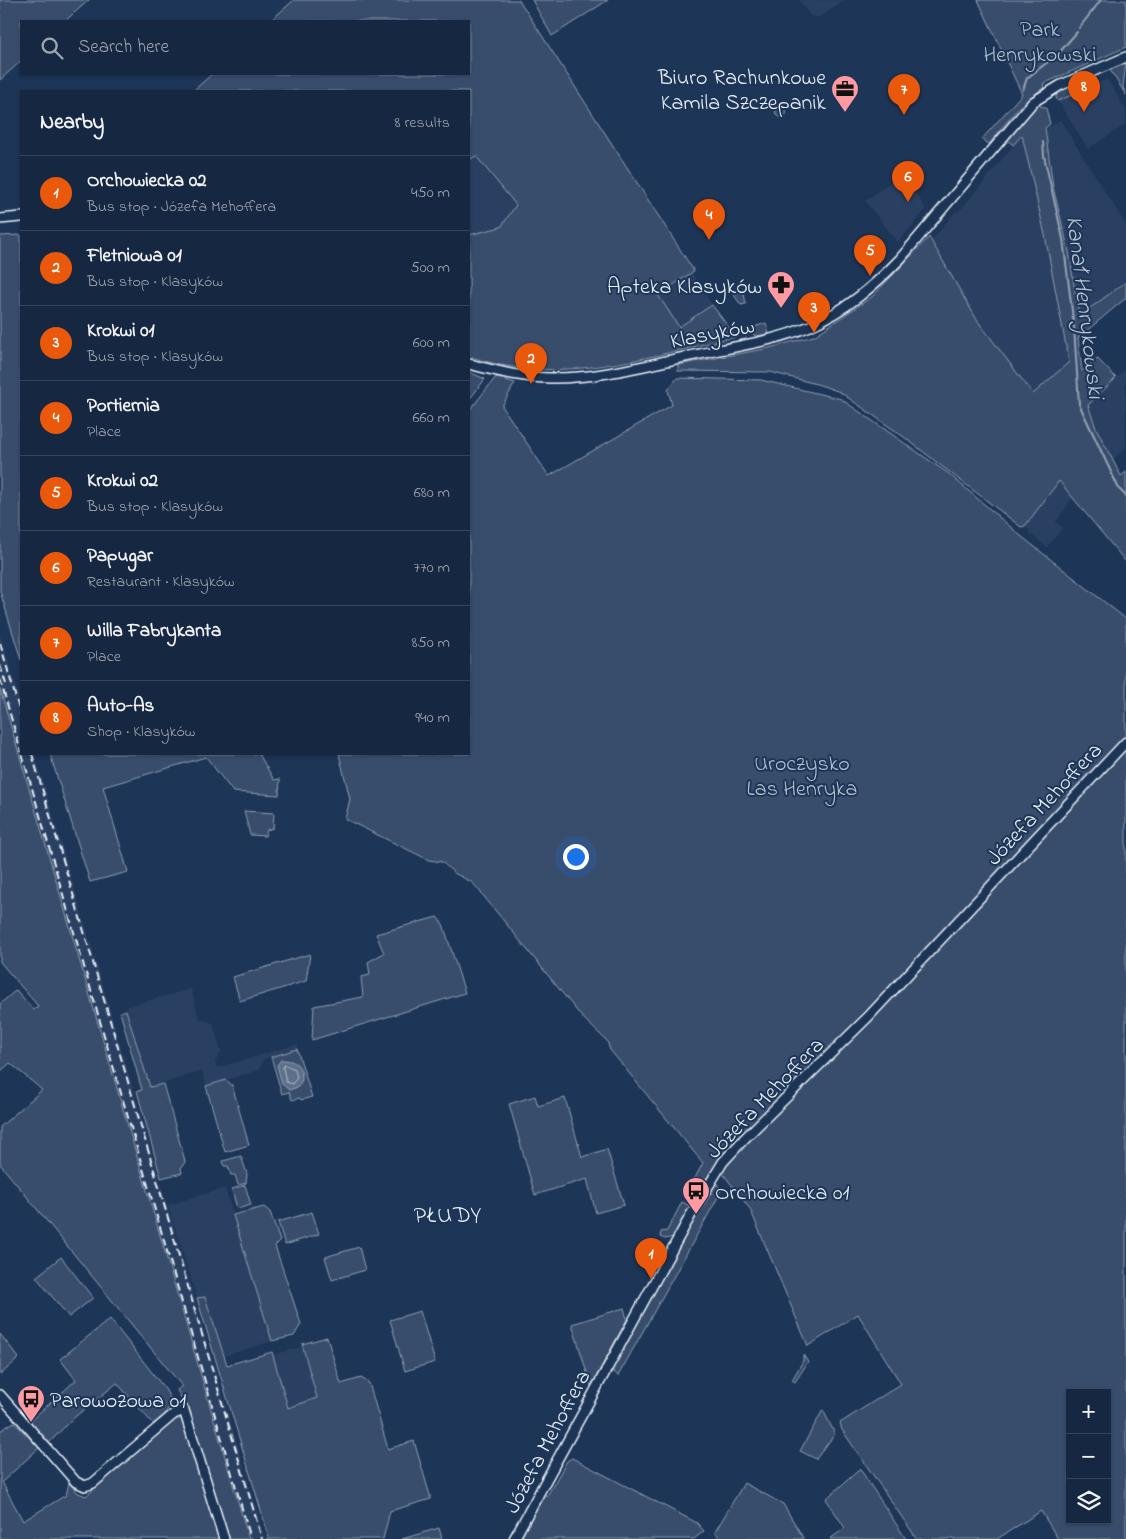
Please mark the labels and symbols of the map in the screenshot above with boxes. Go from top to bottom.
park label: Park Henrykowski [984,15,1096,73]
place label: Biuro Rachunkowe Kamila Szczepanik [657,63,826,120]
pin: 8 [1068,71,1100,112]
office icon: Biuro Rachunkowe Kamila Szczepanik [830,74,860,113]
pin: 7 [888,74,920,115]
pin: 6 [892,161,924,202]
pin: 4 [693,199,725,240]
water label: Kanał Henrykowski [1055,214,1112,403]
pin: 5 [854,235,886,276]
pharmacy icon: Apteka Klasyków [766,270,796,309]
place label: Apteka Klasyków [607,272,762,305]
pin: 3 [798,292,830,333]
street label: Klasyków [668,311,758,360]
pin: 2 [515,343,547,384]
street label: Józefa Mehoffera [980,736,1111,874]
park label: Uroczysko Las Henryka [747,749,857,807]
your location [563,844,589,870]
street label: Józefa Mehoffera [700,1031,833,1167]
bus stop icon: Orchowiecka 01 [681,1176,711,1215]
place label: Orchowiecka 01 [715,1178,849,1210]
district label: PŁUDY [414,1199,482,1234]
pin: 1 [635,1238,667,1279]
street label: Józefa Mehoffera [497,1365,600,1520]
bus stop icon: Parowozowa 01 [16,1384,46,1423]
place label: Parowozowa 01 [50,1386,186,1418]

